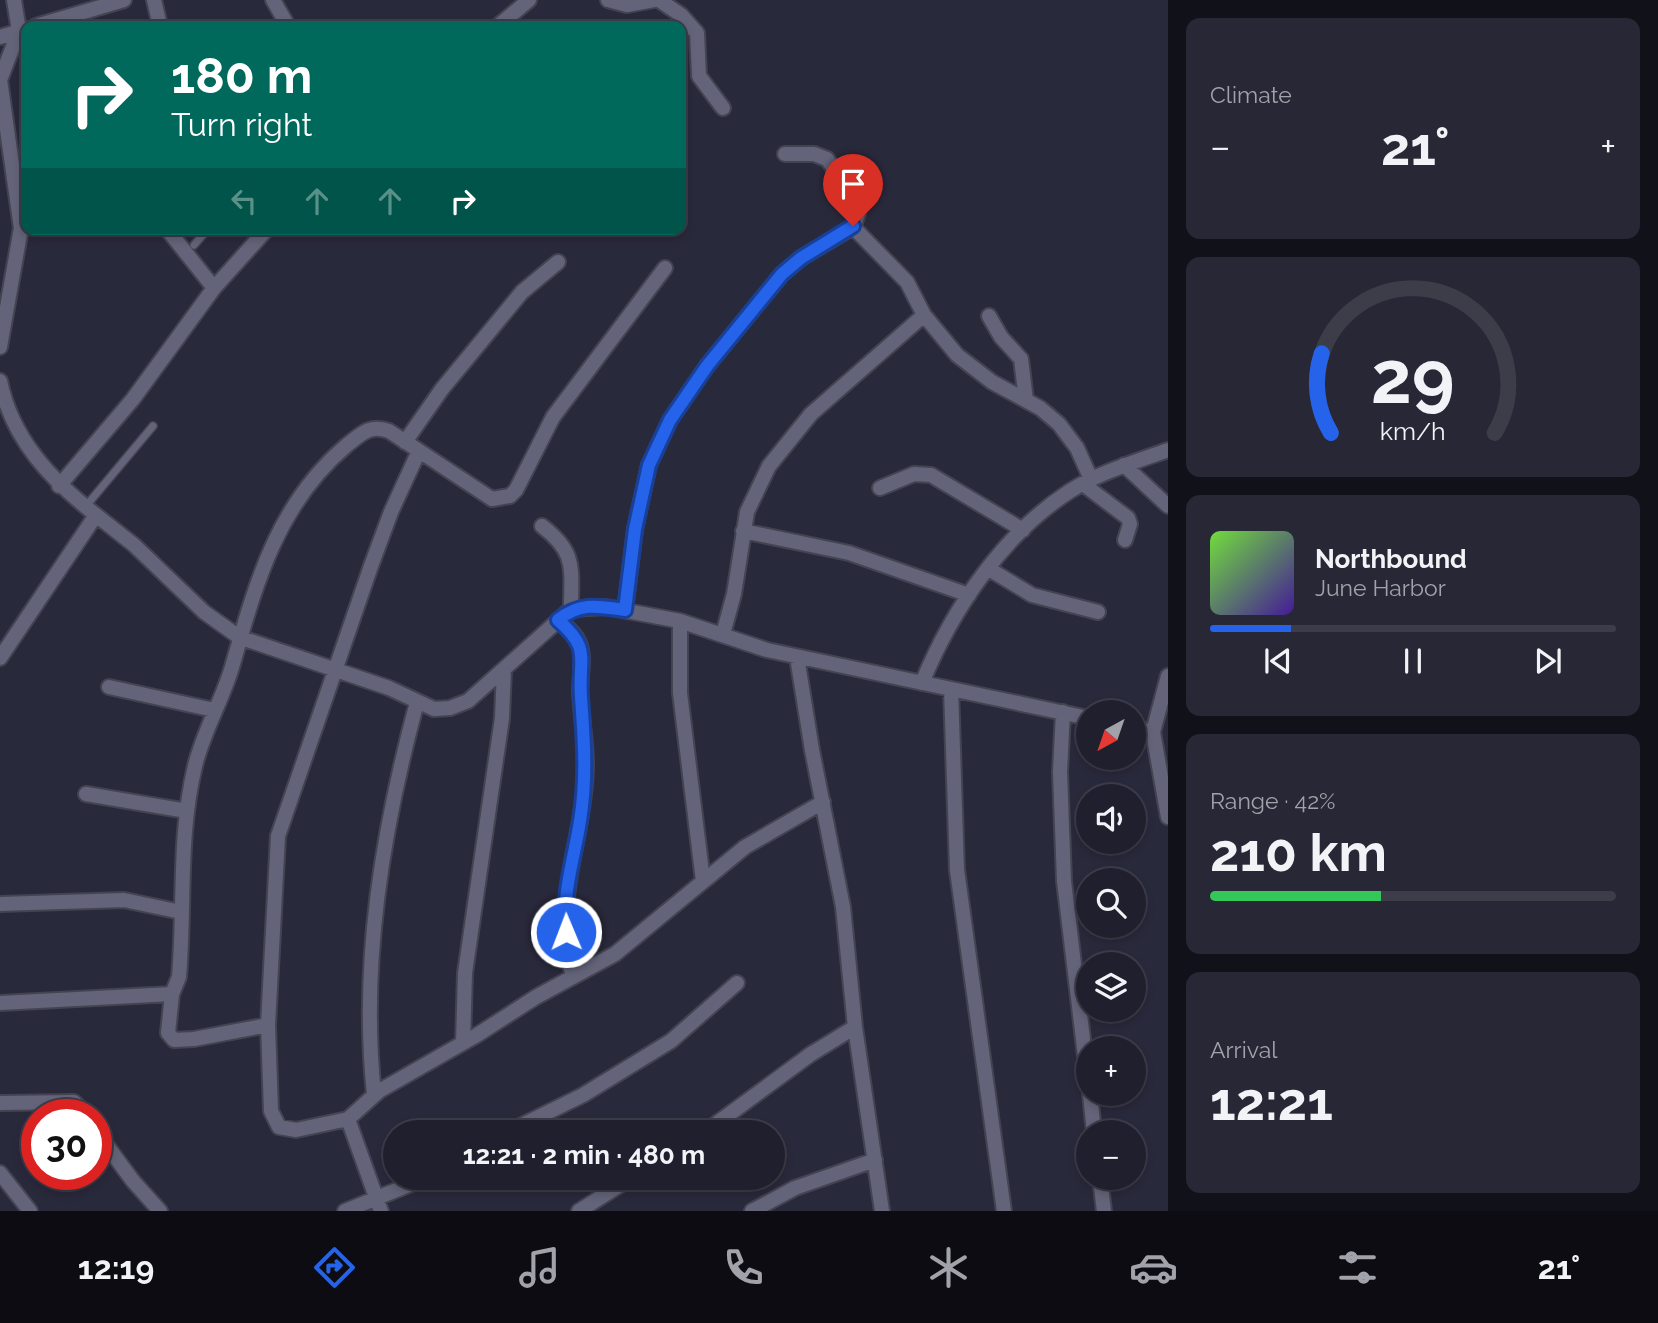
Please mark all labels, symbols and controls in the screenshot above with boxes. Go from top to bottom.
text: 180 m [171,47,312,104]
icon: right [56,49,147,140]
text: Climate [1210,81,1292,108]
text: Turn right [171,106,312,143]
text: 21° [1381,116,1450,177]
text: − [1210,124,1230,169]
text: + [1600,124,1616,169]
pin [823,154,883,226]
icon: arrive [834,165,872,203]
icon: left [225,182,263,220]
icon: ahead [298,182,336,220]
icon: ahead [371,182,409,220]
icon: right [444,182,482,220]
text: 29 [1371,335,1455,420]
text: km/h [1380,416,1446,446]
text: Northbound [1315,544,1467,574]
text: June Harbor [1315,574,1446,601]
icon: previous [1259,642,1297,680]
icon: pause [1394,642,1432,680]
icon: next [1529,642,1567,680]
north arrow [1076,700,1146,770]
map controls [1076,700,1146,1190]
button: sound [1076,784,1146,854]
text: Range · 42% [1210,787,1336,814]
text: 210 km [1210,822,1387,883]
button: search [1076,868,1146,938]
position arrow [529,895,603,969]
button: layers [1076,952,1146,1022]
button: + [1076,1036,1146,1106]
text: Arrival [1210,1036,1277,1063]
text: 12:21 [1210,1071,1333,1132]
speed limit sign: 30 [21,1099,112,1190]
button: − [1076,1120,1146,1190]
text: 12:21 · 2 min · 480 m [463,1140,705,1170]
icon: directions [310,1243,359,1292]
icon: music [515,1243,564,1292]
icon: phone [719,1243,768,1292]
icon: climate [924,1243,973,1292]
icon: car [1129,1243,1178,1292]
icon: filters [1333,1243,1382,1292]
text: 12:19 [78,1249,154,1286]
text: 21° [1538,1249,1580,1286]

